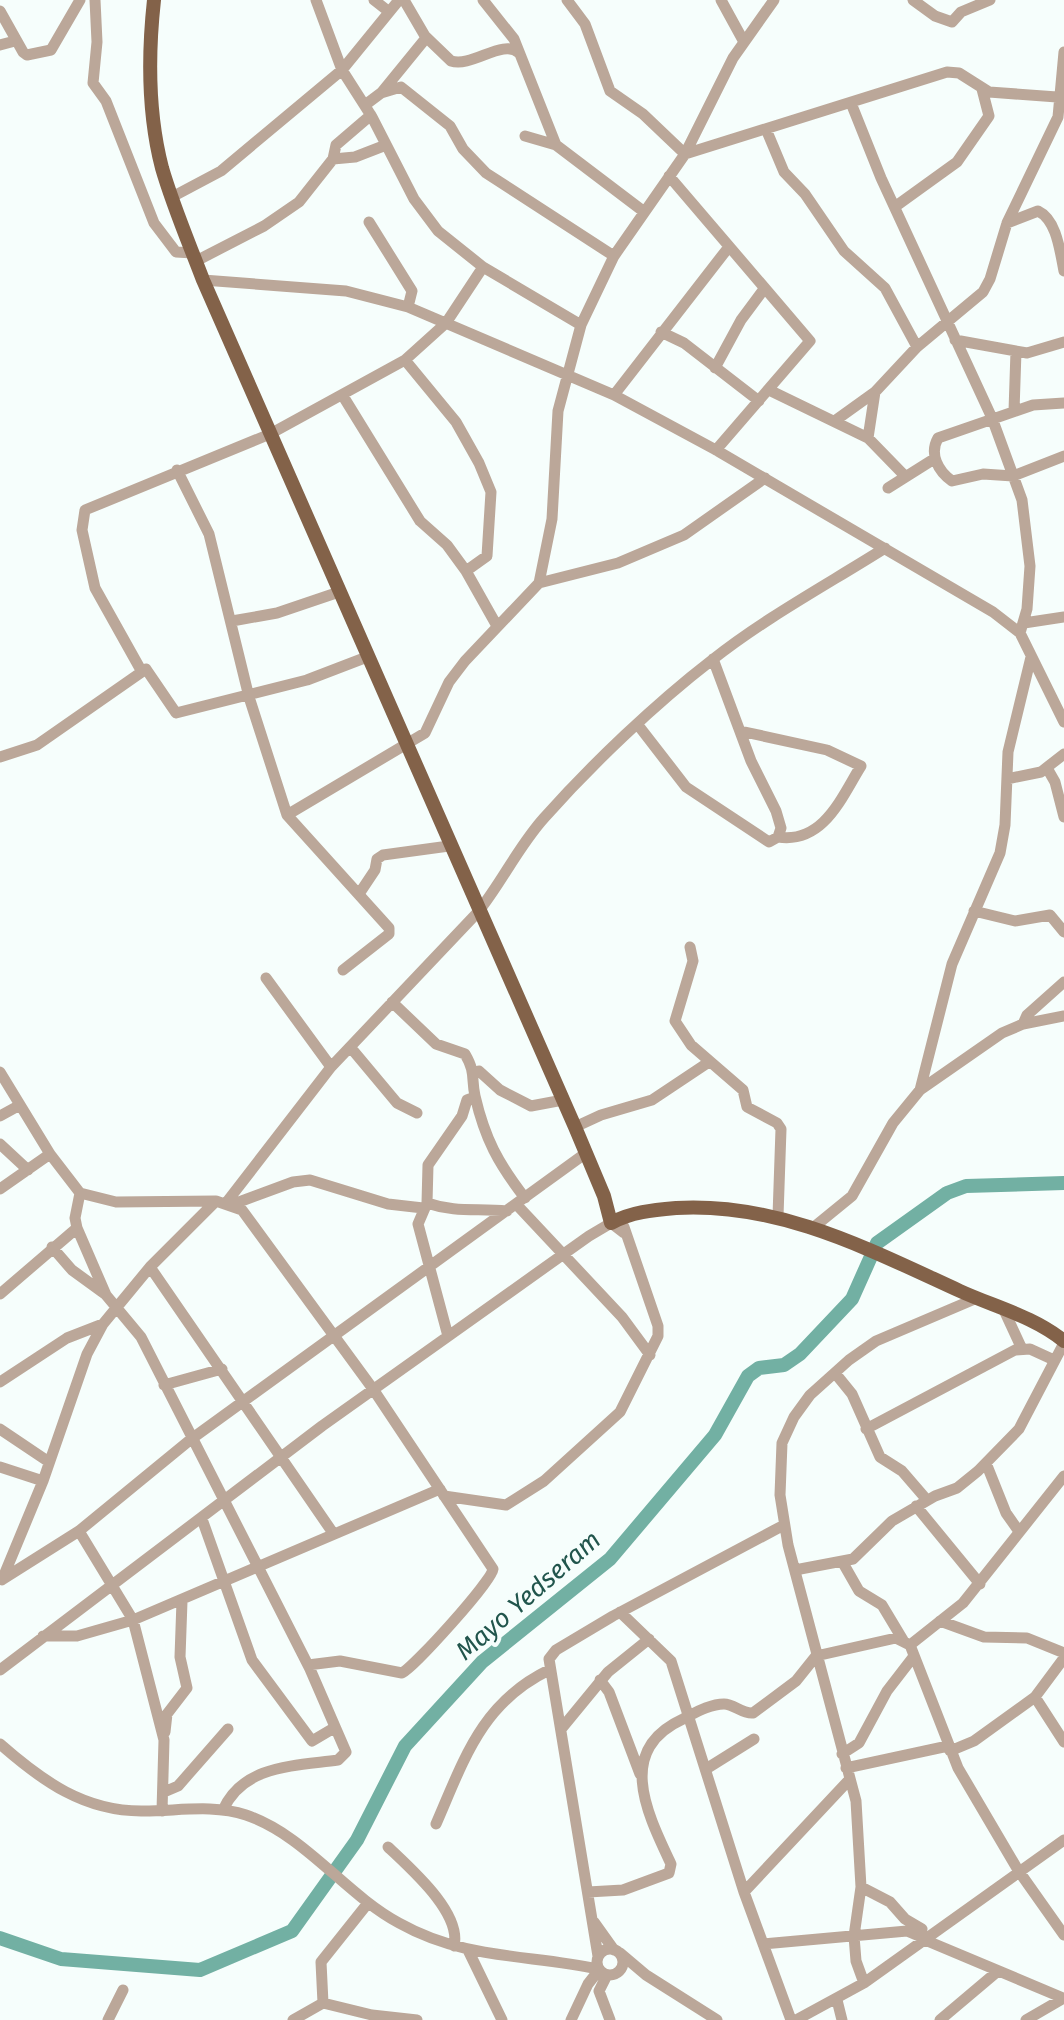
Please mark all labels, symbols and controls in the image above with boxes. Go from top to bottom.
water label: Mayo Yedseram [450,1524,607,1667]

